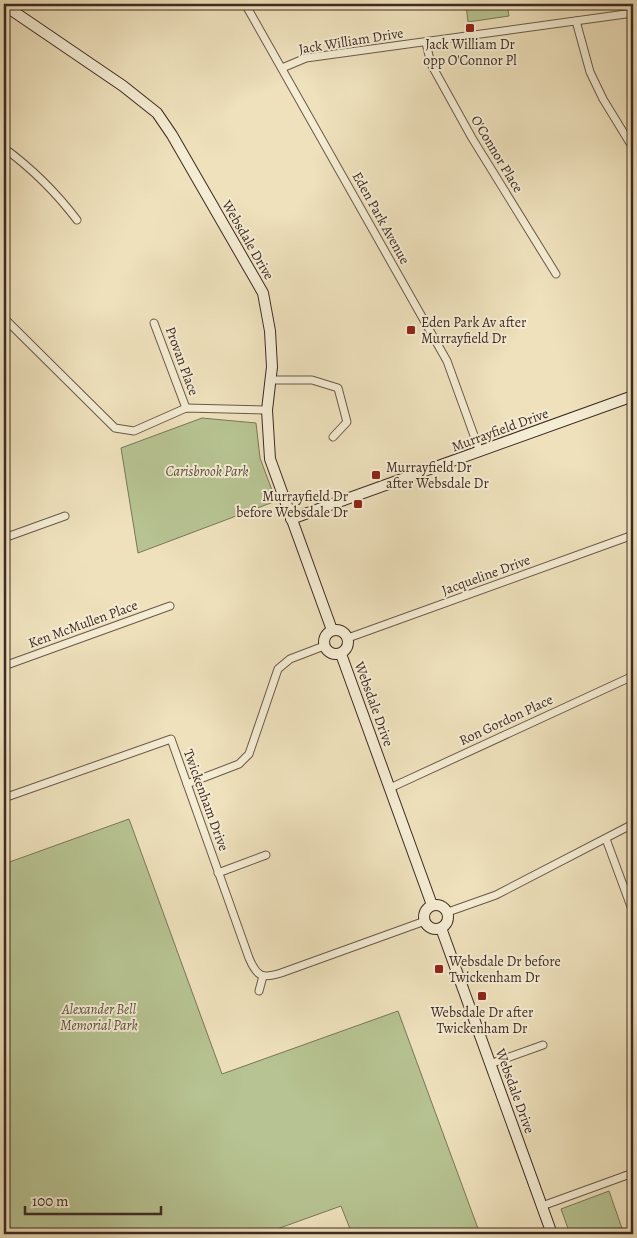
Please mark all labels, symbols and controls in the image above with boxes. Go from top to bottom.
marker: Jack William Dr opp O'Connor Pl [464,22,476,34]
street label: Jack William Drive [297,23,405,59]
place label: Jack William Dr opp O'Connor Pl [423,35,517,70]
street label: O'Connor Place [466,112,528,196]
street label: Eden Park Avenue [348,168,414,268]
street label: Websdale Drive [217,196,278,283]
place label: Eden Park Av after Murrayfield Dr [421,313,527,348]
street label: Provan Place [161,324,203,398]
marker: Eden Park Av after Murrayfield Dr [405,324,417,336]
street label: Murrayfield Drive [449,404,551,456]
place label: Murrayfield Dr after Websdale Dr [386,458,489,493]
park label: Carisbrook Park [165,462,249,481]
marker: Murrayfield Dr after Websdale Dr [370,469,382,481]
place label: Murrayfield Dr before Websdale Dr [236,487,349,522]
marker: Murrayfield Dr before Websdale Dr [352,498,364,510]
street label: Jacqueline Drive [439,550,533,600]
street label: Ken McMullen Place [26,595,140,653]
street label: Websdale Drive [350,658,398,749]
street label: Ron Gordon Place [456,690,556,750]
street label: Twickenham Drive [179,746,233,854]
place label: Websdale Dr before Twickenham Dr [448,952,561,987]
marker: Websdale Dr before Twickenham Dr [433,963,445,975]
marker: Websdale Dr after Twickenham Dr [476,990,488,1002]
park label: Alexander Bell Memorial Park [60,1000,138,1035]
place label: Websdale Dr after Twickenham Dr [430,1003,534,1038]
street label: Websdale Drive [491,1045,539,1136]
scale bar [25,1183,161,1215]
text: 100 m [32,1191,69,1211]

